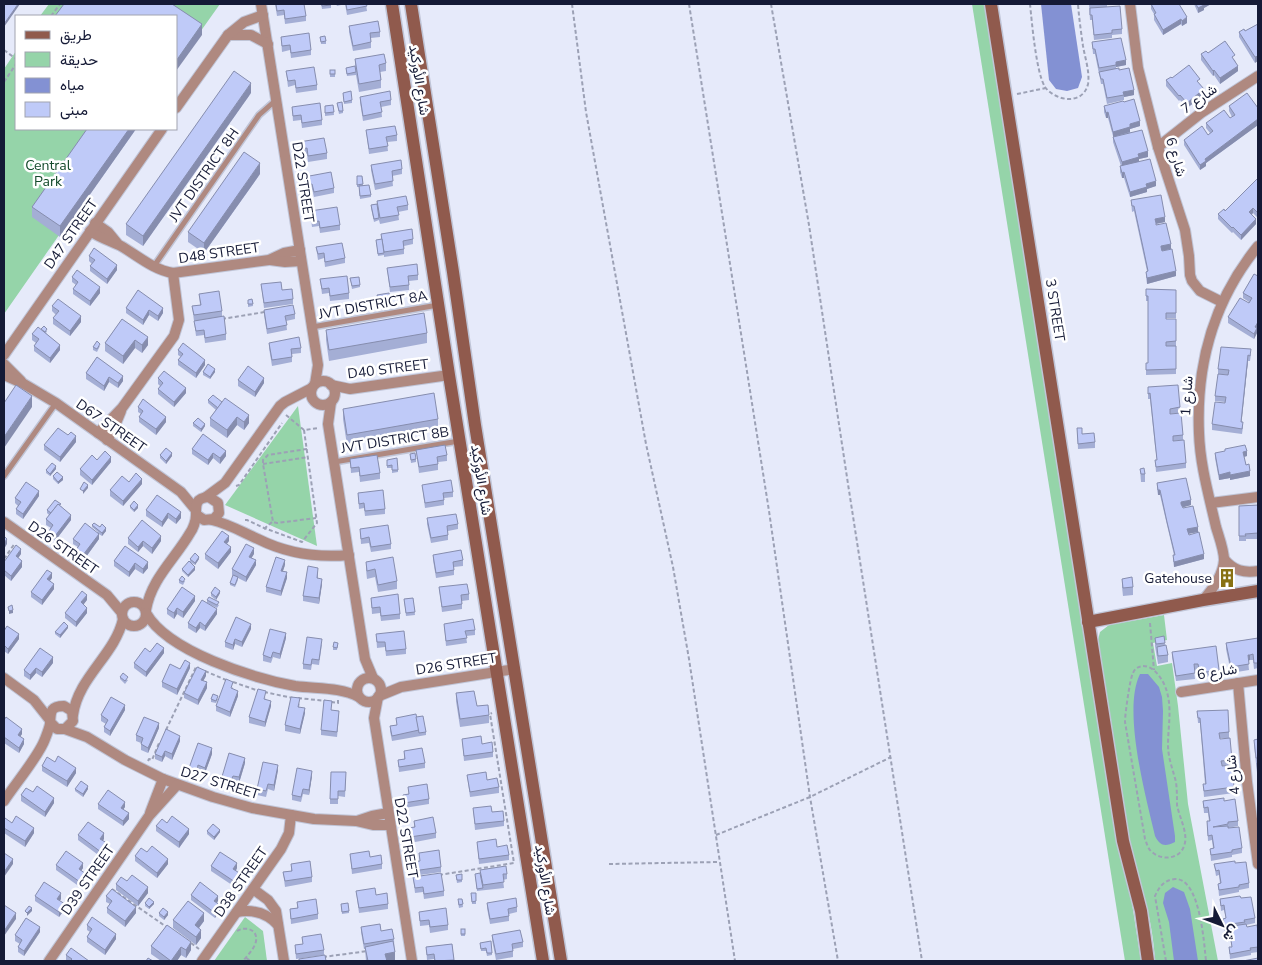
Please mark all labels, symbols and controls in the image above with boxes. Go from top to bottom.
legend [15,15,178,130]
text: طريق [60,25,92,45]
street label: شارع الأوركيد [403,43,434,117]
text: حديقة [60,50,98,70]
text: مياه [60,75,84,95]
street label: شارع 7 [1177,80,1221,119]
text: مبنى [60,100,88,120]
street label: JVT DISTRICT 8H [164,124,243,227]
street label: شارع 6 [1160,135,1191,179]
street label: D22 STREET [287,140,319,224]
park label: Central Park [25,156,72,191]
street label: D47 STREET [40,195,102,273]
street label: D48 STREET [177,238,261,268]
street label: 3 STREET [1041,278,1069,343]
street label: JVT DISTRICT 8A [316,286,429,324]
street label: D40 STREET [346,355,430,383]
street label: شارع 1 [1176,375,1199,417]
street label: D67 STREET [72,395,150,457]
street label: JVT DISTRICT 8B [339,422,450,458]
street label: شارع الأوركيد [465,443,496,517]
street label: D26 STREET [24,517,102,579]
building icon: Gatehouse [1216,567,1238,589]
place label: Gatehouse [1144,569,1212,588]
street label: D26 STREET [414,648,498,680]
street label: شارع 6 [1196,659,1238,686]
street label: شارع 4 [1221,754,1246,796]
street label: D27 STREET [178,762,262,804]
street label: D22 STREET [390,796,423,880]
street label: D39 STREET [57,841,119,919]
street label: D38 STREET [210,843,272,921]
street label: شارع الأوركيد [529,843,560,917]
north arrow [1197,900,1247,950]
text: ش [1218,921,1244,946]

